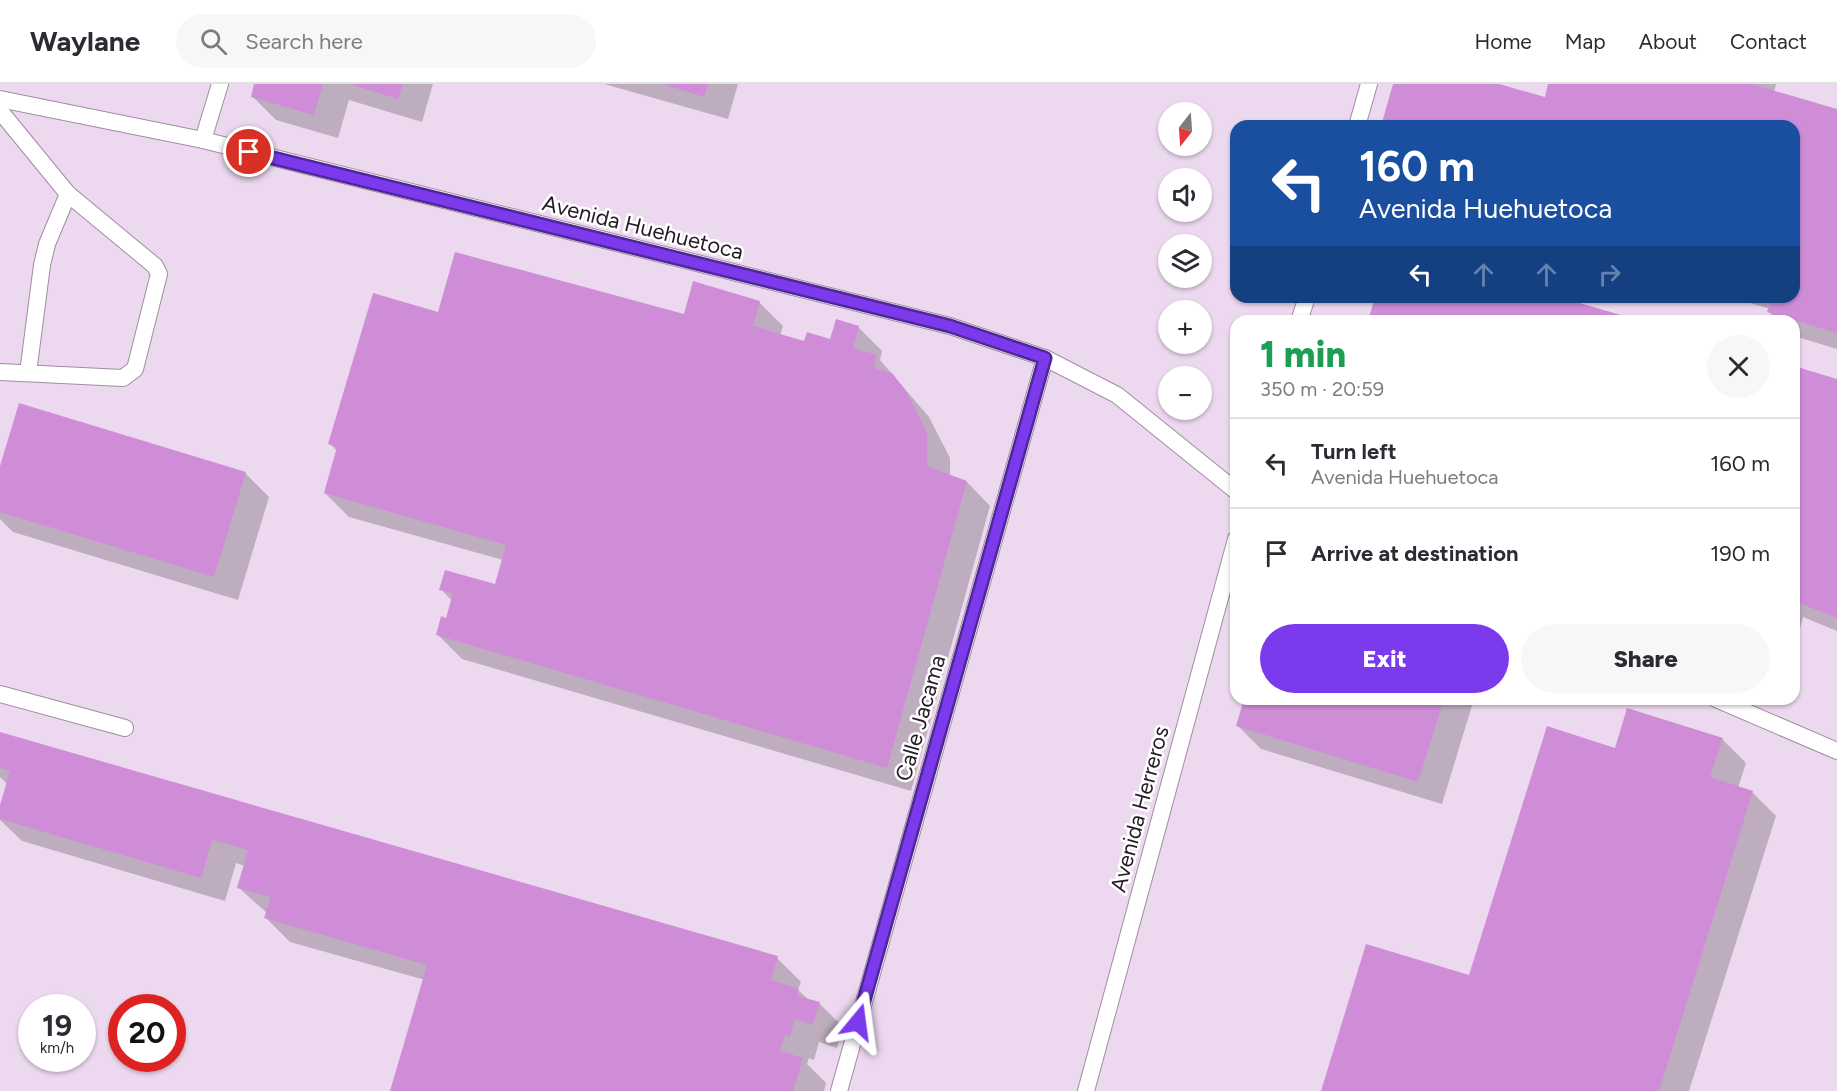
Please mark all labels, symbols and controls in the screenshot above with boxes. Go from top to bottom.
search box [176,14,596,68]
text: Waylane [30,24,140,58]
icon: search [197,25,230,58]
text: Search here [245,28,363,55]
text: Home [1475,29,1532,54]
text: Map [1565,29,1606,54]
text: About [1639,29,1697,54]
text: Contact [1730,29,1807,54]
north arrow [1158,102,1212,156]
map controls [1158,102,1212,420]
pin [223,126,274,177]
icon: arrive [232,135,265,168]
text: 160 m [1359,141,1475,192]
icon: left [1260,144,1338,222]
button: sound [1158,168,1212,222]
street label: Avenida Huehuetoca [540,189,746,266]
text: Avenida Huehuetoca [1359,192,1612,225]
button: layers [1158,234,1212,288]
icon: left [1404,258,1437,291]
icon: ahead [1467,258,1500,291]
icon: ahead [1530,258,1563,291]
icon: right [1593,258,1626,291]
button: + [1158,300,1212,354]
text: 1 min [1260,333,1346,376]
button: close [1707,335,1770,398]
button: − [1158,366,1212,420]
text: 350 m · 20:59 [1260,377,1384,401]
text: Turn left [1311,438,1397,465]
icon: left [1260,447,1293,480]
text: 160 m [1710,450,1770,477]
text: Avenida Huehuetoca [1311,465,1499,489]
icon: arrive [1260,537,1293,570]
text: Arrive at destination [1311,540,1519,567]
text: 190 m [1710,540,1770,567]
button: Exit [1260,624,1509,693]
button: Share [1521,624,1770,693]
street label: Calle Jacama [890,652,951,784]
street label: Avenida Herreros [1104,723,1175,895]
position arrow [826,990,890,1054]
speed limit sign: 20 [108,994,186,1072]
text: 19 [42,1007,72,1044]
text: km/h [40,1039,74,1057]

